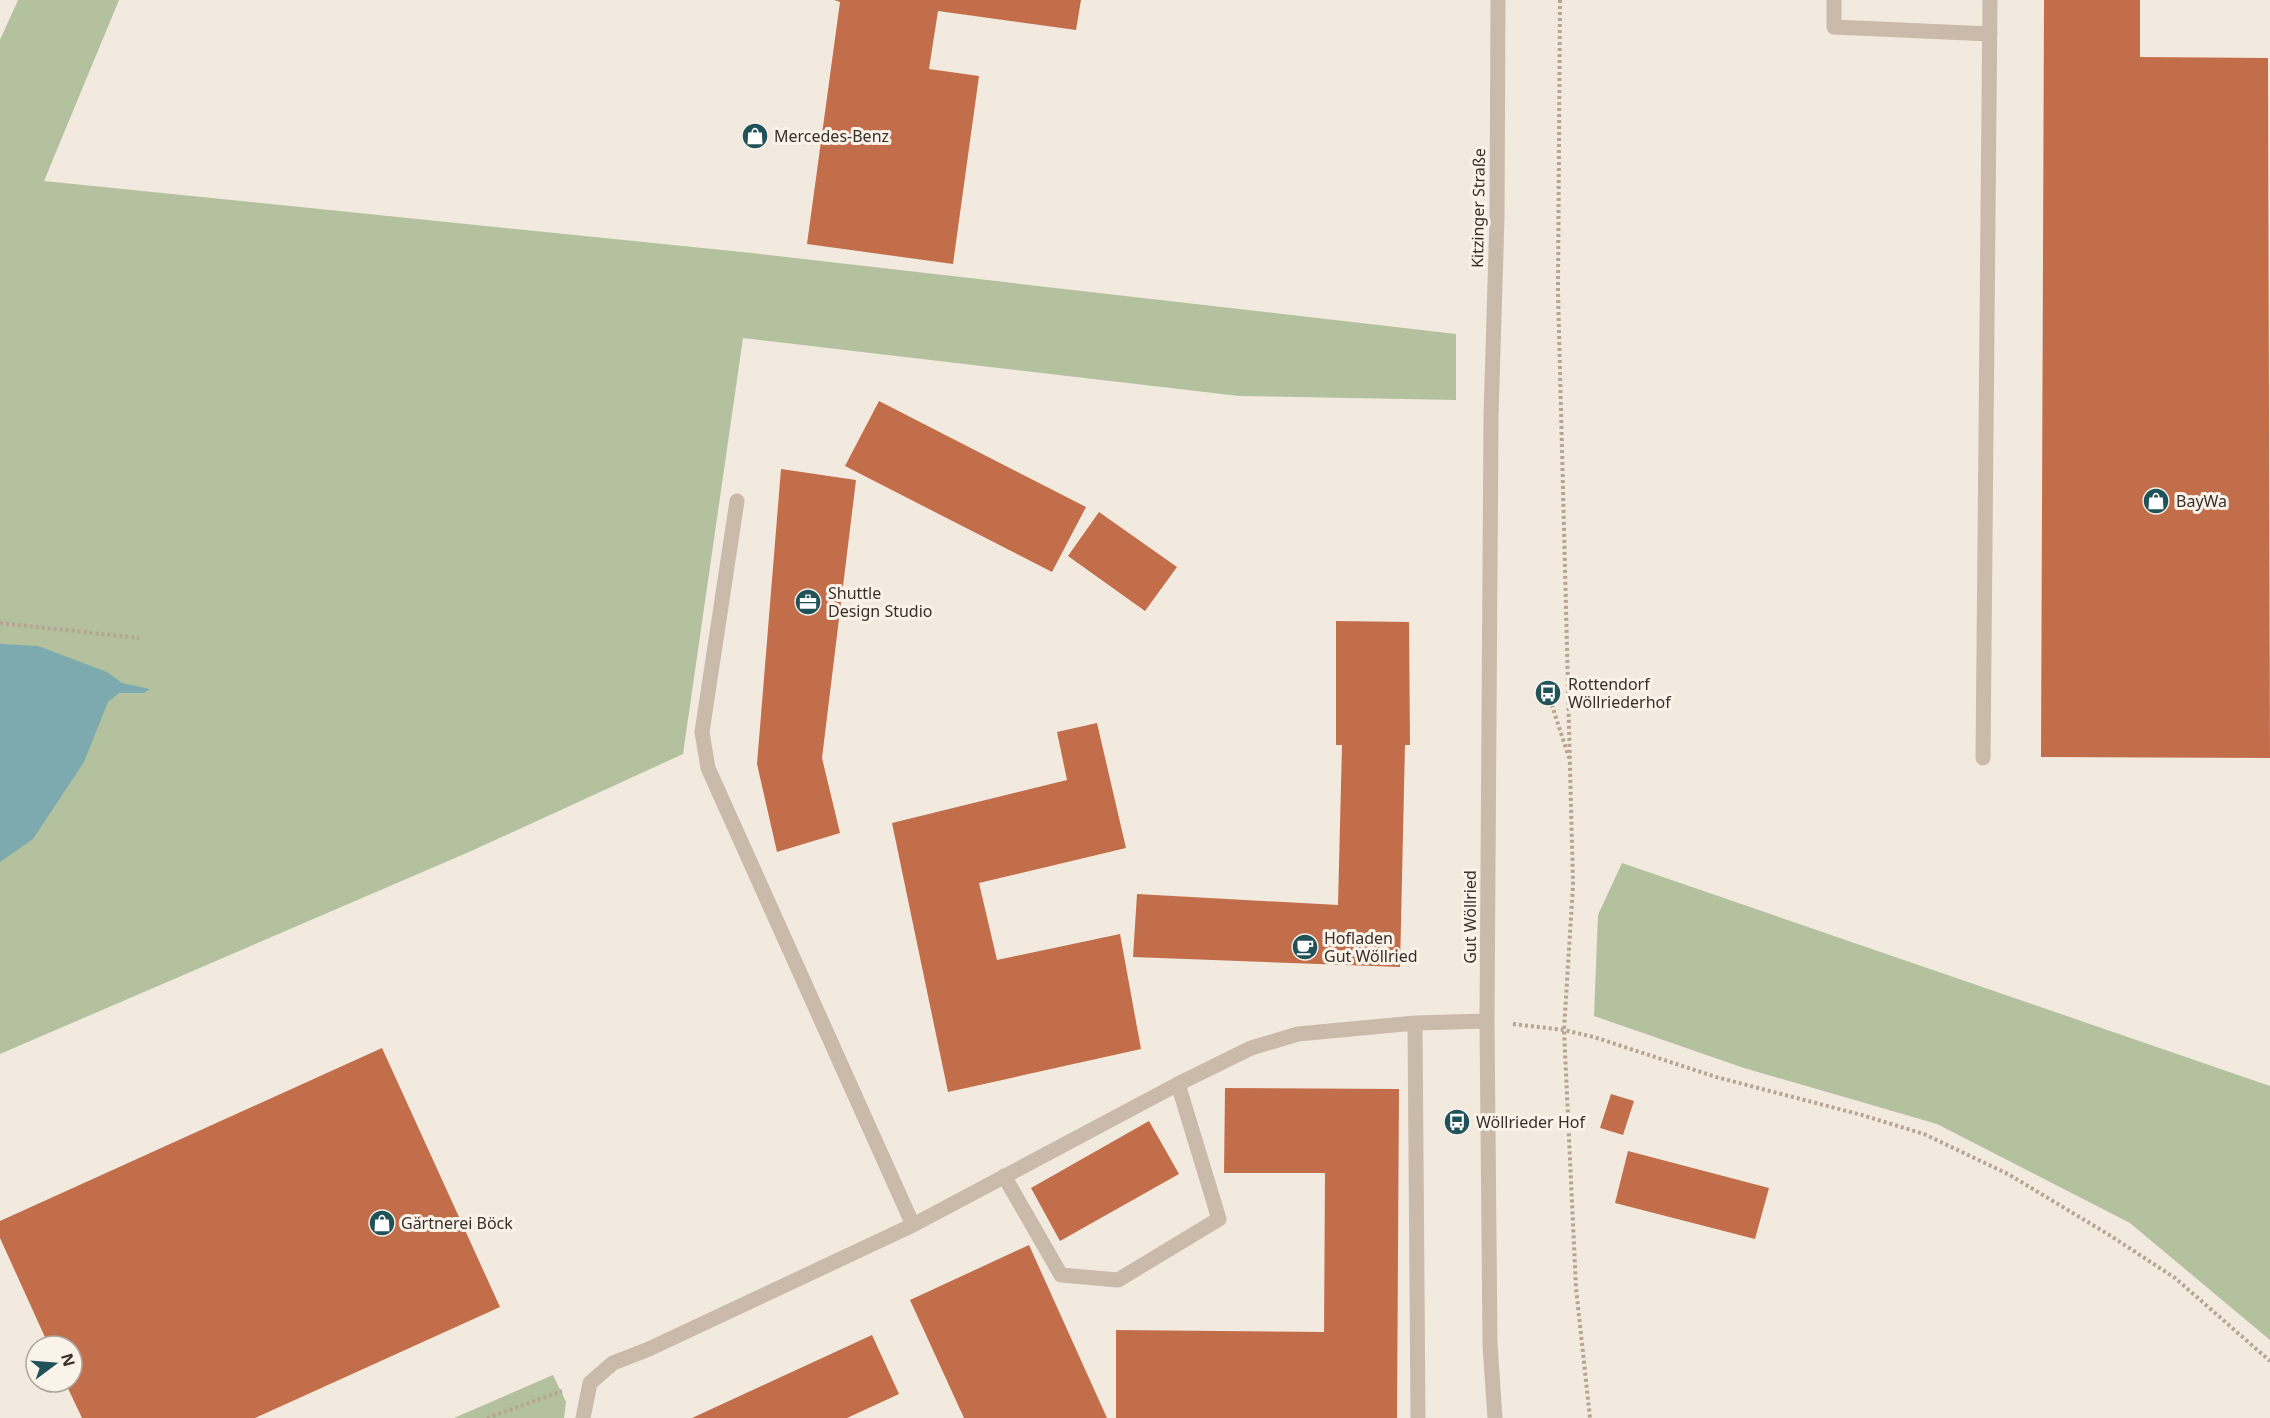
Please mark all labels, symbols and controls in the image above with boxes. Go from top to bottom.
shop icon: Mercedes-Benz [740,121,770,151]
place label: Mercedes-Benz [774,125,889,147]
street label: Kitzinger Straße [1466,148,1490,268]
shop icon: BayWa [2141,486,2171,516]
place label: BayWa [2176,490,2227,512]
place label: Shuttle Design Studio [828,582,932,622]
office icon: Shuttle Design Studio [793,587,823,617]
place label: Rottendorf Wöllriederhof [1568,673,1672,713]
bus stop icon: Rottendorf Wöllriederhof [1533,678,1563,708]
street label: Gut Wöllried [1459,870,1481,964]
place label: Hofladen Gut Wöllried [1324,927,1418,967]
cafe icon: Hofladen Gut Wöllried [1290,932,1320,962]
bus stop icon: Wöllrieder Hof [1442,1107,1472,1137]
place label: Wöllrieder Hof [1476,1111,1586,1133]
shop icon: Gärtnerei Böck [367,1208,397,1238]
place label: Gärtnerei Böck [401,1212,513,1234]
north arrow [24,1334,84,1394]
text: N [56,1351,81,1369]

